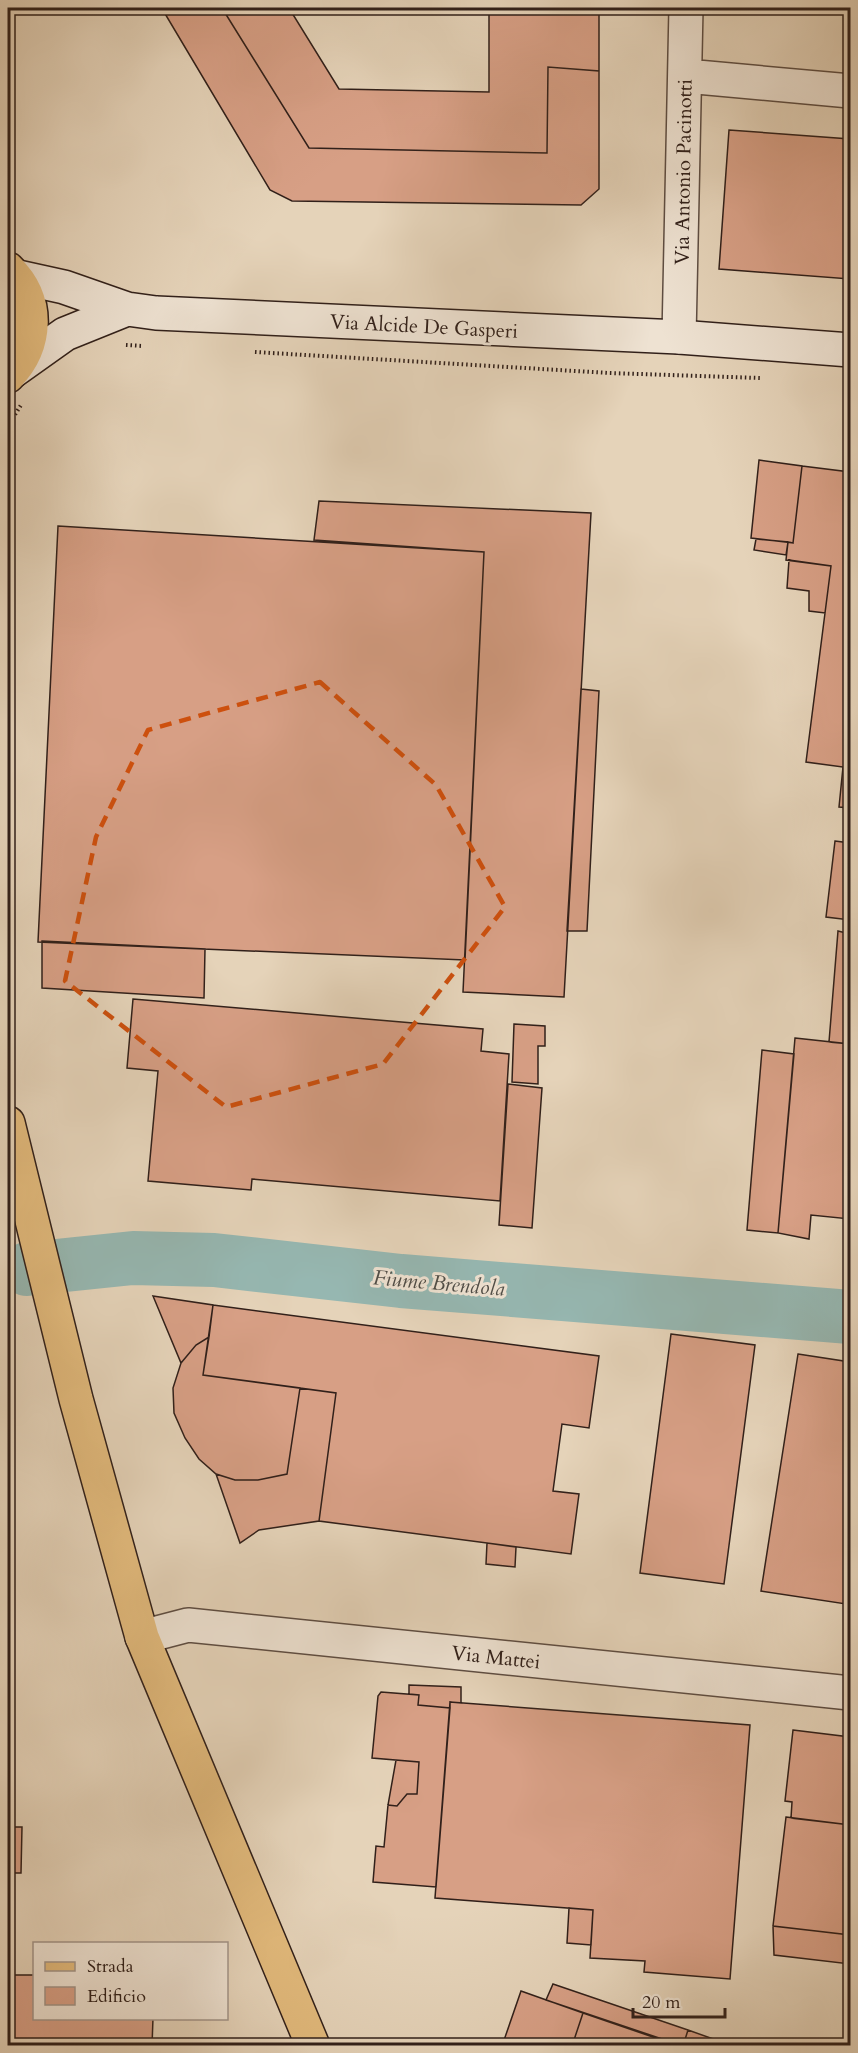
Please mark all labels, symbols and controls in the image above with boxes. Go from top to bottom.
street label: Via Antonio Pacinotti [668,78,699,265]
street label: Via Alcide De Gasperi [329,308,519,345]
water label: Fiume Brendola [372,1263,506,1304]
street label: Via Mattei [450,1639,542,1676]
legend [33,1942,228,2020]
text: Strada [87,1954,134,1979]
scale bar [633,1981,724,2019]
text: Edificio [87,1984,146,2009]
text: 20 m [642,1990,681,2015]

